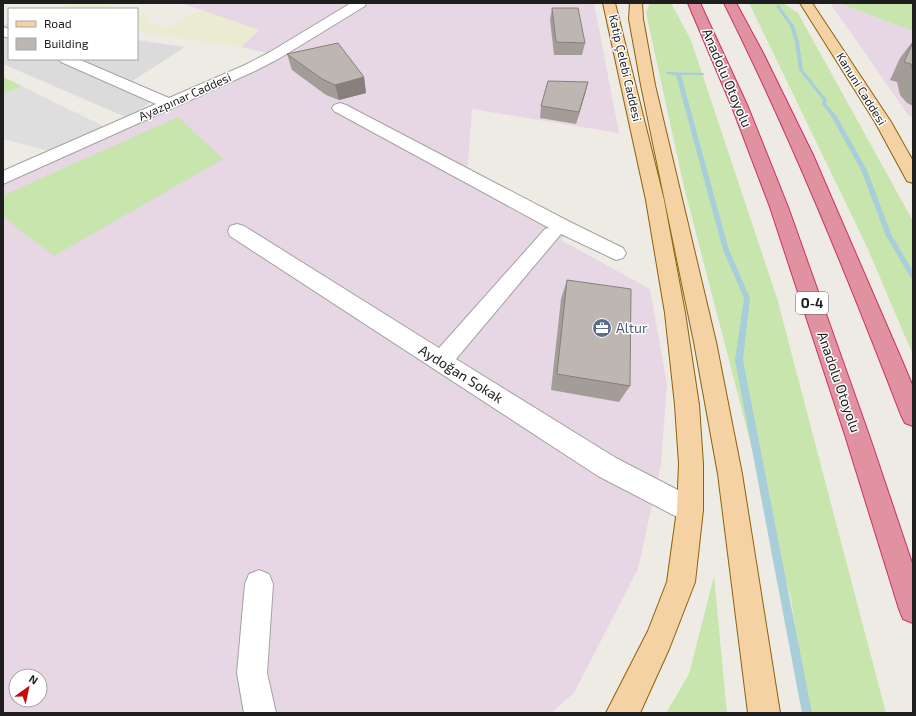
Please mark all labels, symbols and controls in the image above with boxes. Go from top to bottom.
legend [8,8,138,60]
street label: Katip Çelebi Caddesi [606,13,645,123]
text: Road [44,16,72,30]
street label: Anadolu Otoyolu [699,26,756,130]
text: Building [44,36,89,50]
street label: Kanuni Caddesi [834,50,890,127]
street label: Ayazpınar Caddesi [136,69,233,123]
road number: O-4 [796,292,828,314]
office icon: Altur [591,317,613,339]
place label: Altur [616,319,648,336]
street label: Anadolu Otoyolu [814,329,865,435]
street label: Aydoğan Sokak [416,341,507,406]
north arrow [8,668,48,708]
text: N [27,672,41,687]

